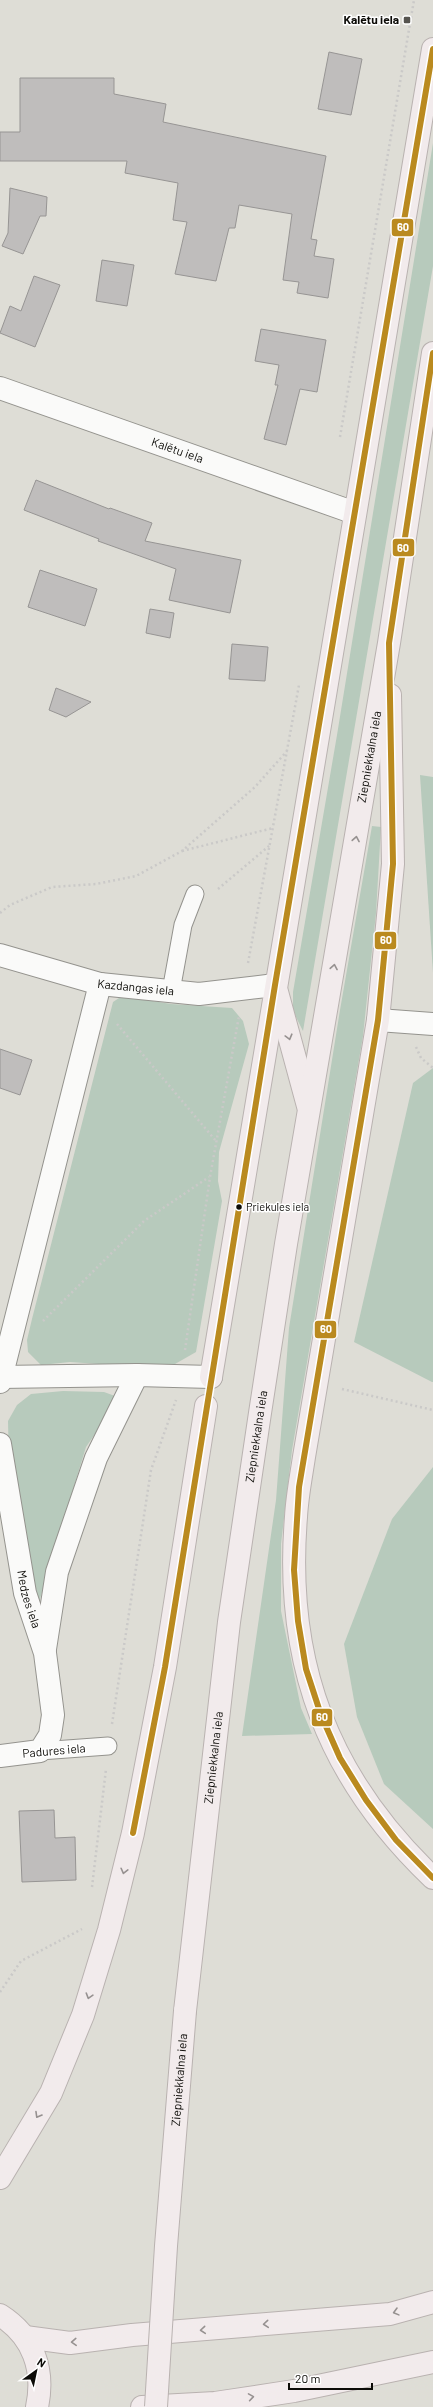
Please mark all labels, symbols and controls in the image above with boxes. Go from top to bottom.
place label: Kalētu iela [343,12,399,26]
marker: Kalētu iela [402,15,412,25]
line badge: 60 [391,218,414,237]
text: 60 [397,220,409,233]
street label: Kalētu iela [150,434,206,465]
line badge: 60 [392,538,415,557]
text: 60 [397,541,409,554]
street label: Ziepniekkalna iela [354,710,383,804]
one-way arrow [351,835,360,842]
line badge: 60 [374,931,397,950]
text: 60 [380,933,392,946]
one-way arrow [329,964,338,970]
street label: Kazdangas iela [97,976,175,997]
one-way arrow [284,1033,293,1040]
place label: Priekules iela [246,1200,309,1213]
marker: Priekules iela [234,1202,244,1212]
line badge: 60 [314,1320,337,1339]
text: 60 [320,1322,332,1335]
street label: Ziepniekkalna iela [242,1389,269,1483]
street label: Medzes iela [15,1569,44,1630]
line badge: 60 [311,1708,333,1727]
text: 60 [316,1710,328,1723]
street label: Ziepniekkalna iela [200,1711,225,1804]
street label: Padures iela [22,1740,86,1760]
one-way arrow [120,1868,128,1874]
one-way arrow [85,1992,94,1999]
street label: Ziepniekkalna iela [168,2033,189,2127]
one-way arrow [35,2111,42,2118]
one-way arrow [392,2308,399,2316]
one-way arrow [263,2320,269,2329]
one-way arrow [200,2325,206,2334]
one-way arrow [71,2338,77,2347]
north arrow [16,2351,56,2391]
text: N [35,2355,48,2370]
scale bar [289,2365,372,2391]
text: 20 m [295,2371,321,2385]
one-way arrow [248,2393,254,2402]

